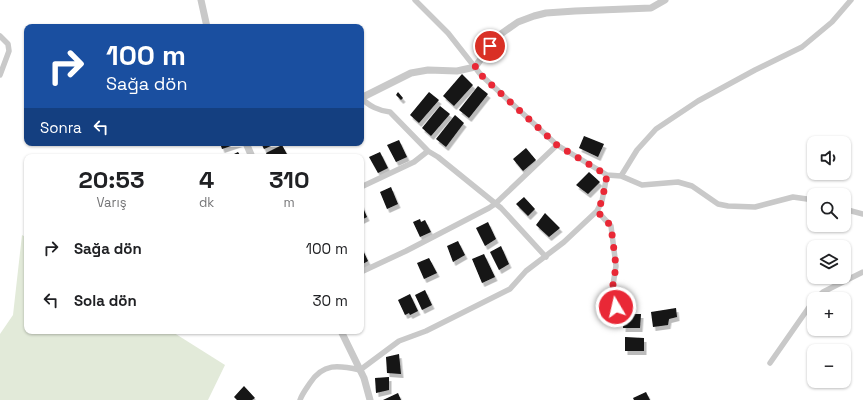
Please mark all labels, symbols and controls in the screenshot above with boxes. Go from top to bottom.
pin [473,29,507,63]
icon: arrive [479,35,501,57]
text: 100 m [106,37,186,73]
icon: right [40,40,92,92]
text: Sağa dön [106,72,187,95]
icon: left [90,116,112,138]
text: Sonra [40,118,82,137]
map controls [807,136,851,388]
button: sound [807,136,851,180]
text: 20:53 [79,164,144,195]
text: 4 [199,164,214,195]
text: 310 [269,164,309,195]
button: search [807,188,851,232]
text: Varış [96,194,126,211]
text: dk [199,194,214,211]
text: m [284,194,295,211]
icon: right [40,237,62,259]
text: Sağa dön [74,239,142,258]
text: 100 m [306,239,348,258]
button: layers [807,240,851,284]
position arrow [595,286,637,328]
icon: left [40,289,62,311]
text: Sola dön [74,291,137,310]
text: 30 m [313,291,348,310]
button: + [807,292,851,336]
button: − [807,344,851,388]

